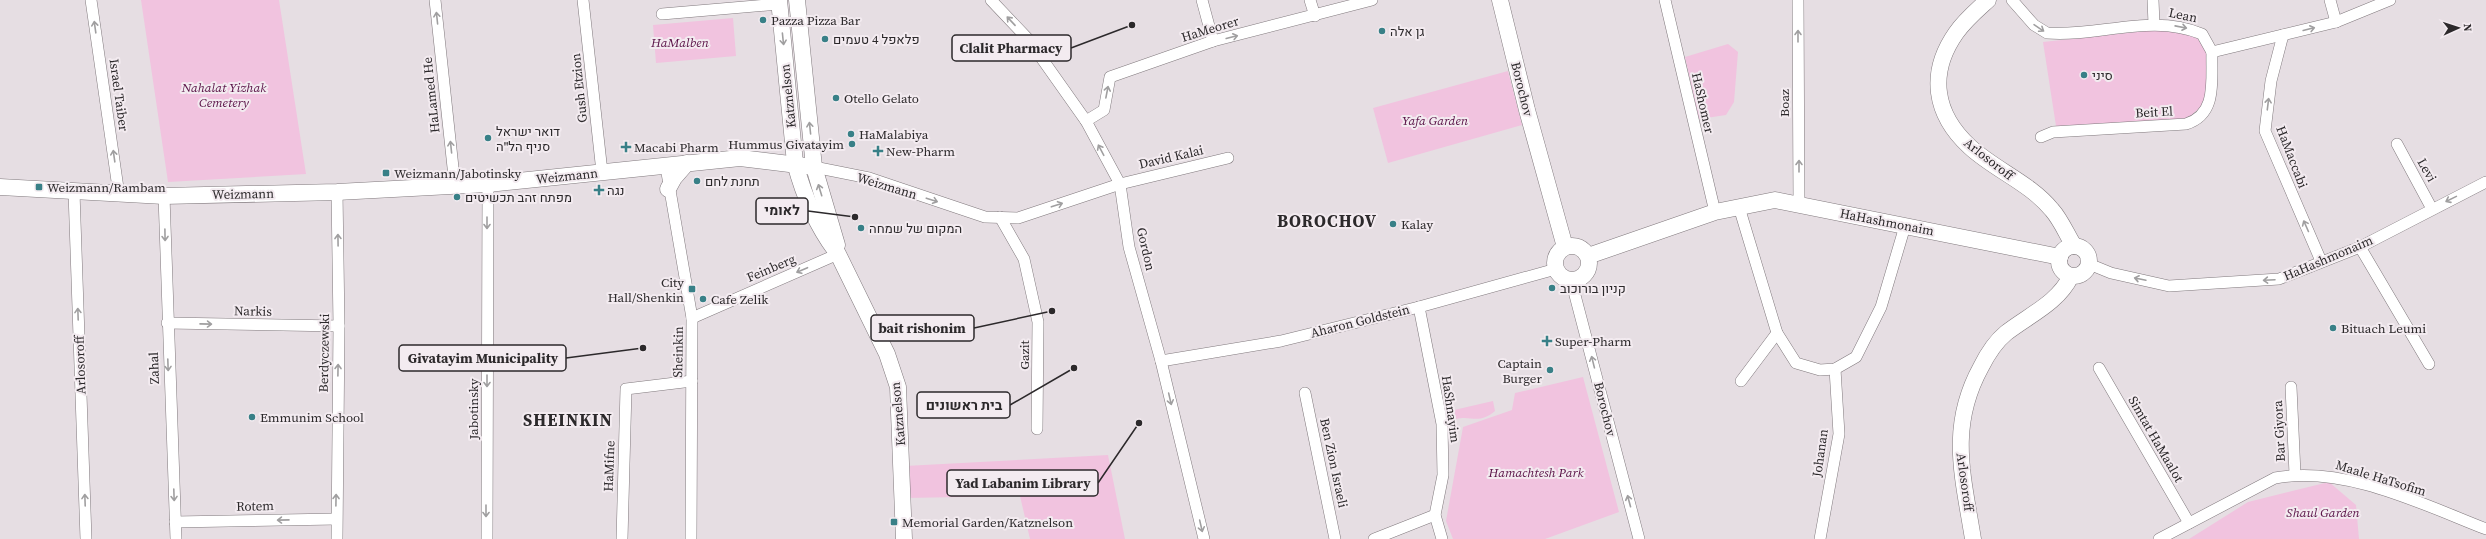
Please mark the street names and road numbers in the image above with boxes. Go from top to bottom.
street label: Lean [2167,4,2199,26]
street label: HaMeorer [1179,12,1241,46]
street label: Gush Etzion [567,52,591,124]
street label: HaLamed He [419,56,443,134]
street label: Israel Taiber [106,58,133,133]
street label: Borochov [1507,60,1537,118]
street label: Katznelson [776,63,800,129]
street label: HaShomer [1688,71,1718,136]
street label: Boaz [1776,89,1793,117]
street label: Beit El [2135,103,2173,121]
street label: HaMaccabi [2272,123,2312,191]
street label: Arlosoroff [1961,134,2019,185]
street label: David Kalai [1137,141,1205,173]
street label: Levi [2414,155,2440,185]
street label: Weizmann [535,164,599,188]
street label: Weizmann [855,169,919,203]
street label: Weizmann [212,185,274,203]
street label: HaHashmonaim [1839,205,1936,240]
street label: Gordon [1133,226,1159,272]
street label: HaHashmonaim [2281,231,2376,284]
street label: Feinberg [744,250,798,286]
street label: Aharon Goldstein [1309,300,1412,342]
street label: Narkis [234,302,272,320]
street label: Berdyczewski [315,313,333,393]
street label: Sheinkin [669,326,687,378]
street label: Arlosoroff [70,334,90,395]
street label: Gazit [1016,339,1033,370]
street label: Zahal [145,352,163,384]
street label: HaShnayim [1438,374,1464,444]
street label: Jabotinsky [465,378,482,440]
street label: Borochov [1590,380,1620,438]
street label: Katznelson [887,381,909,447]
street label: Simtat HaMaalot [2124,393,2188,486]
street label: Bar Giyora [2269,400,2289,462]
street label: Ben Zion Israeli [1316,417,1352,509]
street label: Johanan [1808,428,1832,479]
street label: HaMifne [600,440,618,492]
street label: Arlosoroff [1952,452,1978,514]
street label: Maale HaTsofim [2334,456,2429,500]
street label: Rotem [236,497,274,515]

